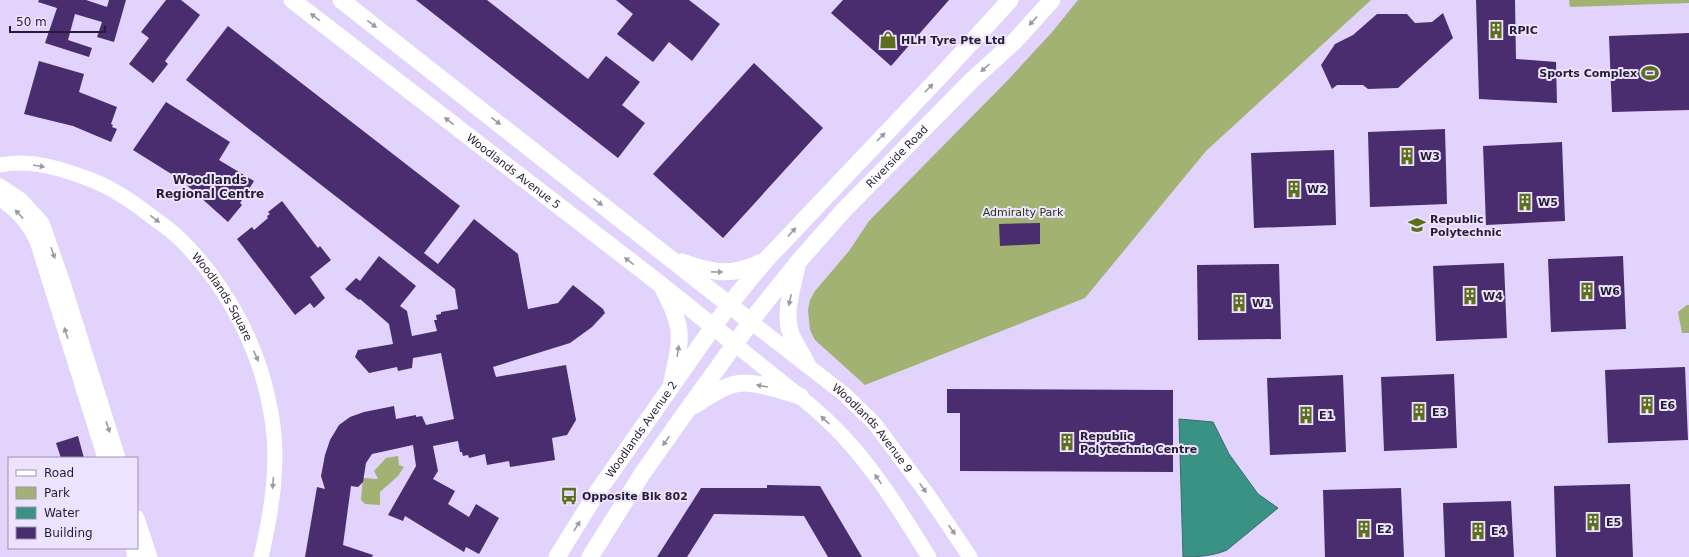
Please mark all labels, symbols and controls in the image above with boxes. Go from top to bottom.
scale bar [10,8,105,34]
one-way arrow [310,13,320,21]
text: 50 m [16,15,47,29]
one-way arrow [1028,16,1038,26]
one-way arrow [366,20,377,28]
building icon: RPIC [1486,20,1506,40]
place label: RPIC [1509,24,1538,37]
shop icon: HLH Tyre Pte Ltd [878,30,898,50]
place label: HLH Tyre Pte Ltd [901,34,1005,47]
one-way arrow [980,63,989,72]
sports icon: Sports Complex [1640,63,1660,83]
place label: Sports Complex [1539,67,1637,80]
one-way arrow [924,83,934,93]
one-way arrow [444,117,455,125]
one-way arrow [491,117,502,126]
street label: Riverside Road [864,123,931,191]
street label: Woodlands Avenue 5 [464,131,563,212]
one-way arrow [876,132,886,142]
building icon: W3 [1397,146,1417,166]
place label: W3 [1420,150,1440,163]
one-way arrow [33,163,45,169]
district label: Woodlands Regional Centre [156,173,264,201]
building icon: W2 [1284,179,1304,199]
place label: W2 [1307,183,1327,196]
building icon: W5 [1515,192,1535,212]
place label: W5 [1538,196,1558,209]
one-way arrow [593,197,604,206]
park label: Admiralty Park [983,206,1064,219]
one-way arrow [15,209,24,218]
place label: Republic Polytechnic [1430,213,1502,239]
one-way arrow [149,215,160,223]
school or university icon: Republic Polytechnic [1407,215,1427,235]
one-way arrow [787,227,796,237]
one-way arrow [50,247,56,259]
street label: Woodlands Square [189,250,255,343]
one-way arrow [624,257,635,265]
one-way arrow [711,269,724,275]
building icon: W6 [1577,281,1597,301]
place label: W6 [1600,285,1620,298]
building icon: W4 [1460,286,1480,306]
place label: W4 [1483,290,1503,303]
building icon: W1 [1229,293,1249,313]
one-way arrow [787,294,793,306]
place label: W1 [1252,297,1272,310]
one-way arrow [63,327,69,339]
one-way arrow [675,344,681,357]
one-way arrow [253,350,259,362]
street label: Woodlands Avenue 2 [603,379,680,481]
street label: Woodlands Avenue 9 [829,381,915,475]
one-way arrow [756,383,768,389]
building icon: E6 [1637,395,1657,415]
place label: E6 [1660,399,1676,412]
building icon: E3 [1409,402,1429,422]
building icon: E1 [1296,405,1316,425]
place label: E3 [1432,406,1447,419]
place label: E1 [1319,409,1334,422]
one-way arrow [820,415,830,425]
one-way arrow [105,421,111,433]
place label: Republic Polytechnic Centre [1080,430,1197,456]
building icon: Republic Polytechnic Centre [1057,432,1077,452]
one-way arrow [662,435,670,446]
legend [8,457,138,549]
text: Road [44,466,74,480]
one-way arrow [874,474,882,484]
one-way arrow [270,477,276,489]
one-way arrow [919,483,927,493]
text: Park [44,486,70,500]
bus stop icon: Opposite Blk 802 [559,486,579,506]
place label: Opposite Blk 802 [582,490,688,503]
text: Water [44,506,80,520]
building icon: E5 [1583,512,1603,532]
place label: E5 [1606,516,1621,529]
building icon: E2 [1354,519,1374,539]
one-way arrow [573,520,580,531]
building icon: E4 [1468,521,1488,541]
place label: E2 [1377,523,1392,536]
one-way arrow [948,524,956,535]
place label: E4 [1491,525,1507,538]
text: Building [44,526,93,540]

